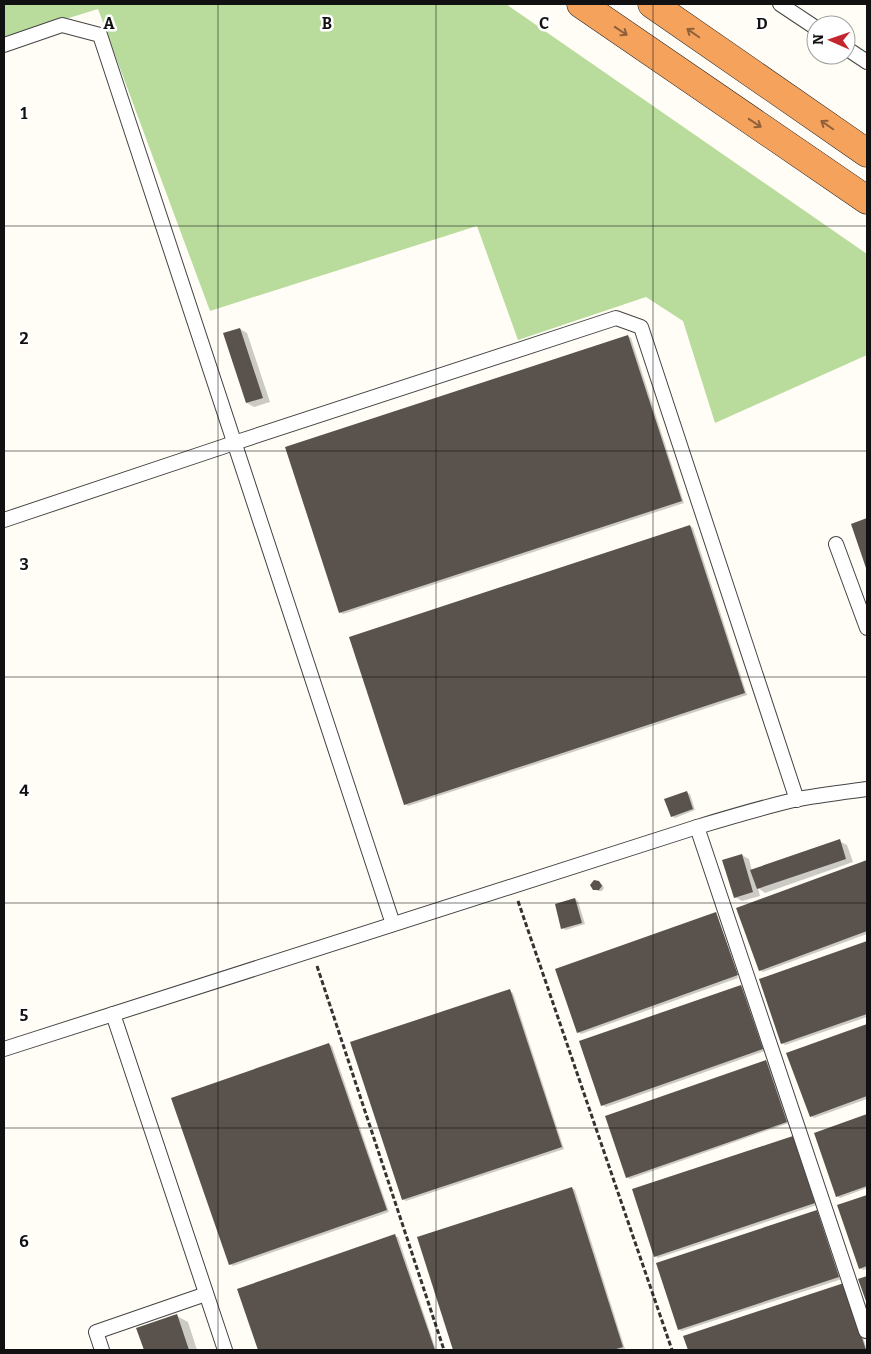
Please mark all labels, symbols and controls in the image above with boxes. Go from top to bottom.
text: A [103,14,115,33]
text: B [322,14,332,33]
text: C [539,14,549,33]
text: D [756,14,768,33]
north arrow [806,15,856,65]
one-way arrow [614,26,628,36]
one-way arrow [687,28,701,38]
text: N [810,34,827,45]
text: 1 [21,104,28,123]
one-way arrow [748,118,762,128]
one-way arrow [820,120,834,130]
text: 2 [19,329,29,348]
text: 3 [19,555,29,574]
text: 4 [19,781,29,800]
text: 5 [20,1006,29,1025]
text: 6 [19,1232,29,1251]

